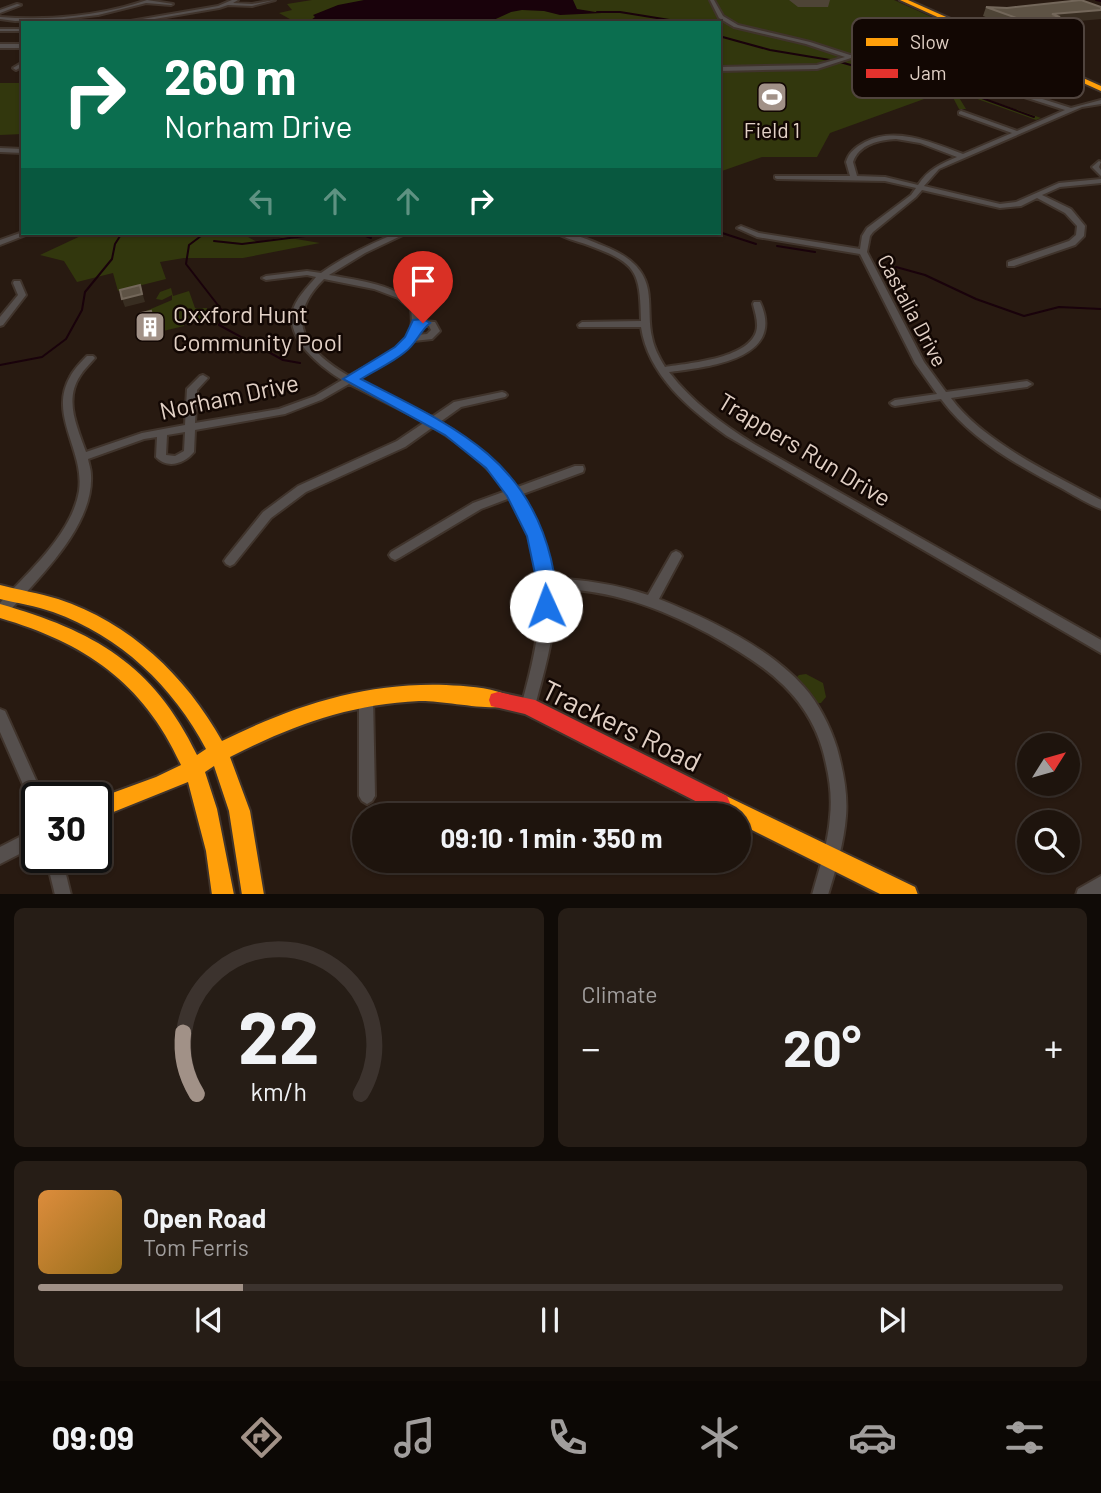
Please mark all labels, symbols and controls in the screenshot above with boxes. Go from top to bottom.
legend [852,18,1084,98]
text: Slow [910,30,949,53]
text: 260 m [164,46,296,105]
icon: right [49,49,140,140]
text: Jam [910,61,946,84]
sports icon: Field 1 [755,80,789,114]
text: Norham Drive [164,106,352,144]
place label: Field 1 [744,117,800,142]
icon: left [243,182,281,220]
icon: ahead [316,182,354,220]
icon: ahead [389,182,427,220]
icon: right [462,182,500,220]
street label: Castalia Drive [873,250,953,370]
pin [393,251,453,323]
icon: arrive [404,262,442,300]
place label: Oxxford Hunt Community Pool [173,299,342,356]
building icon: Oxxford Hunt Community Pool [133,310,167,344]
street label: Norham Drive [157,367,301,425]
street label: Trappers Run Drive [713,386,897,512]
position arrow [509,569,583,643]
street label: Trackers Road [537,672,707,778]
north arrow [1017,733,1080,796]
map controls [1017,733,1080,873]
speed limit sign: 30 [21,782,112,873]
button: search [1017,810,1080,873]
text: 09:10 · 1 min · 350 m [441,822,662,853]
text: Climate [582,980,658,1008]
text: 22 [238,991,320,1079]
text: 20° [783,1015,861,1077]
text: − [582,1024,601,1070]
text: + [1044,1024,1063,1070]
text: km/h [250,1075,307,1105]
text: Open Road [143,1202,266,1233]
text: Tom Ferris [143,1233,249,1261]
icon: previous [190,1301,228,1339]
icon: pause [531,1301,569,1339]
icon: next [873,1301,911,1339]
icon: directions [237,1413,286,1462]
icon: music [390,1413,439,1462]
icon: phone [543,1413,592,1462]
icon: climate [695,1413,744,1462]
icon: car [848,1413,897,1462]
icon: filters [1000,1413,1049,1462]
text: 09:09 [52,1418,134,1456]

